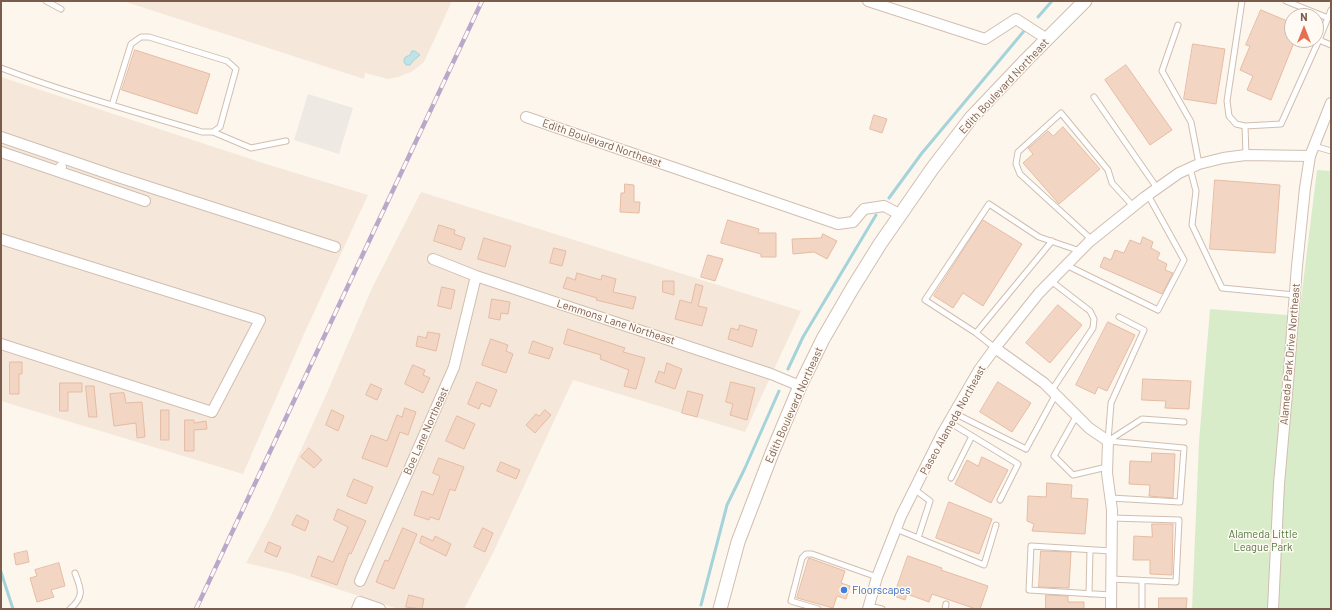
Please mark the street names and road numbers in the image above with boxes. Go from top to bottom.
street label: Edith Boulevard Northeast [956,36,1052,136]
street label: Edith Boulevard Northeast [540,116,664,170]
street label: Alameda Park Drive Northeast [1277,283,1303,425]
street label: Lemmons Lane Northeast [555,297,677,347]
street label: Edith Boulevard Northeast [762,345,826,465]
street label: Paseo Alameda Northeast [917,363,989,477]
street label: Boe Lane Northeast [401,385,451,477]

